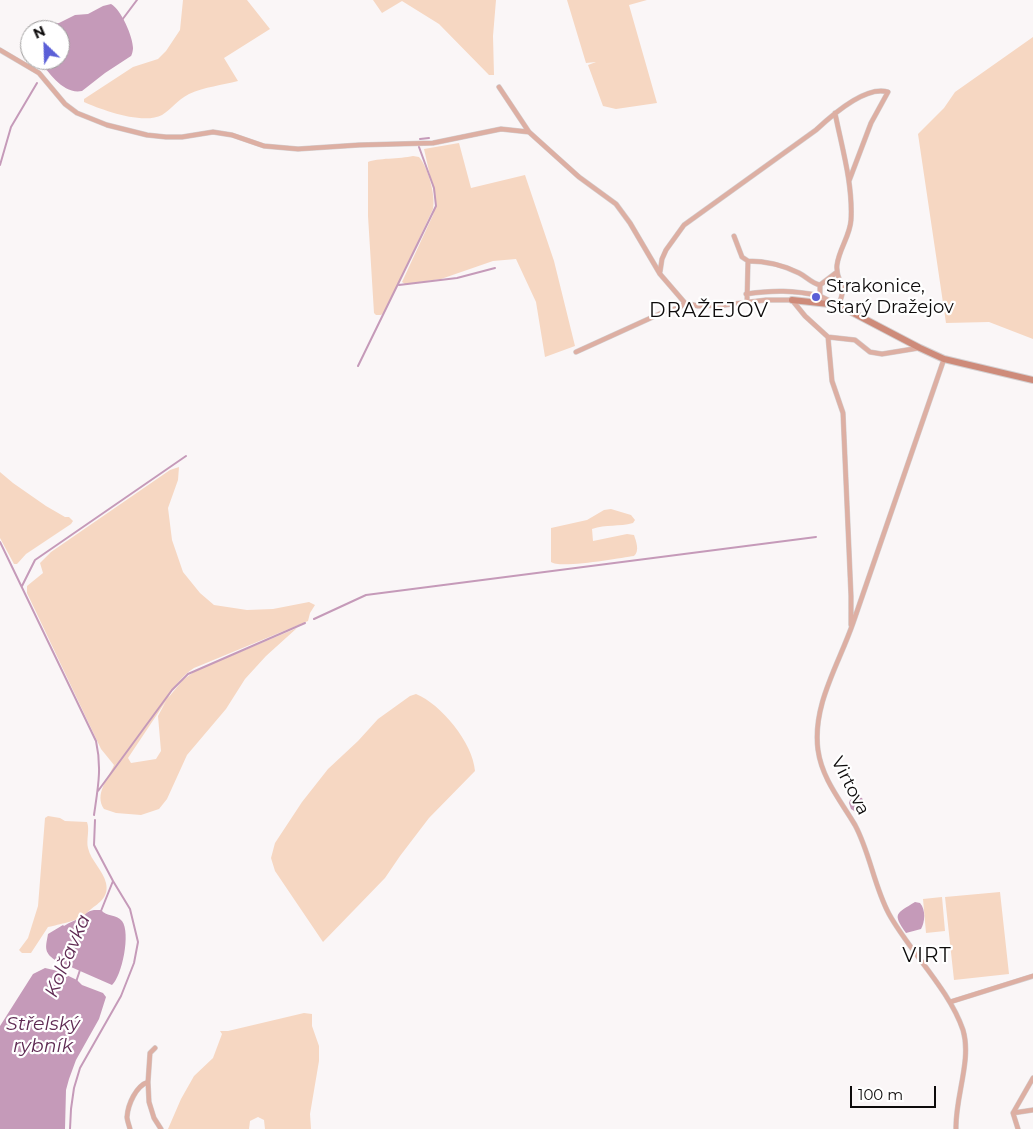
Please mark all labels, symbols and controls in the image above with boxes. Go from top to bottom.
north arrow [20,20,70,70]
text: N [30,22,48,43]
place label: Strakonice, Starý Dražejov [826,276,954,318]
marker: Strakonice, Starý Dražejov [810,291,822,303]
district label: DRAŽEJOV [648,299,770,323]
street label: Virtova [826,753,874,819]
water label: Kolčavka [40,911,96,1001]
district label: VIRT [902,944,952,968]
water label: Střelský rybník [6,1013,80,1057]
scale bar [853,1076,939,1108]
text: 100 m [858,1085,903,1104]

